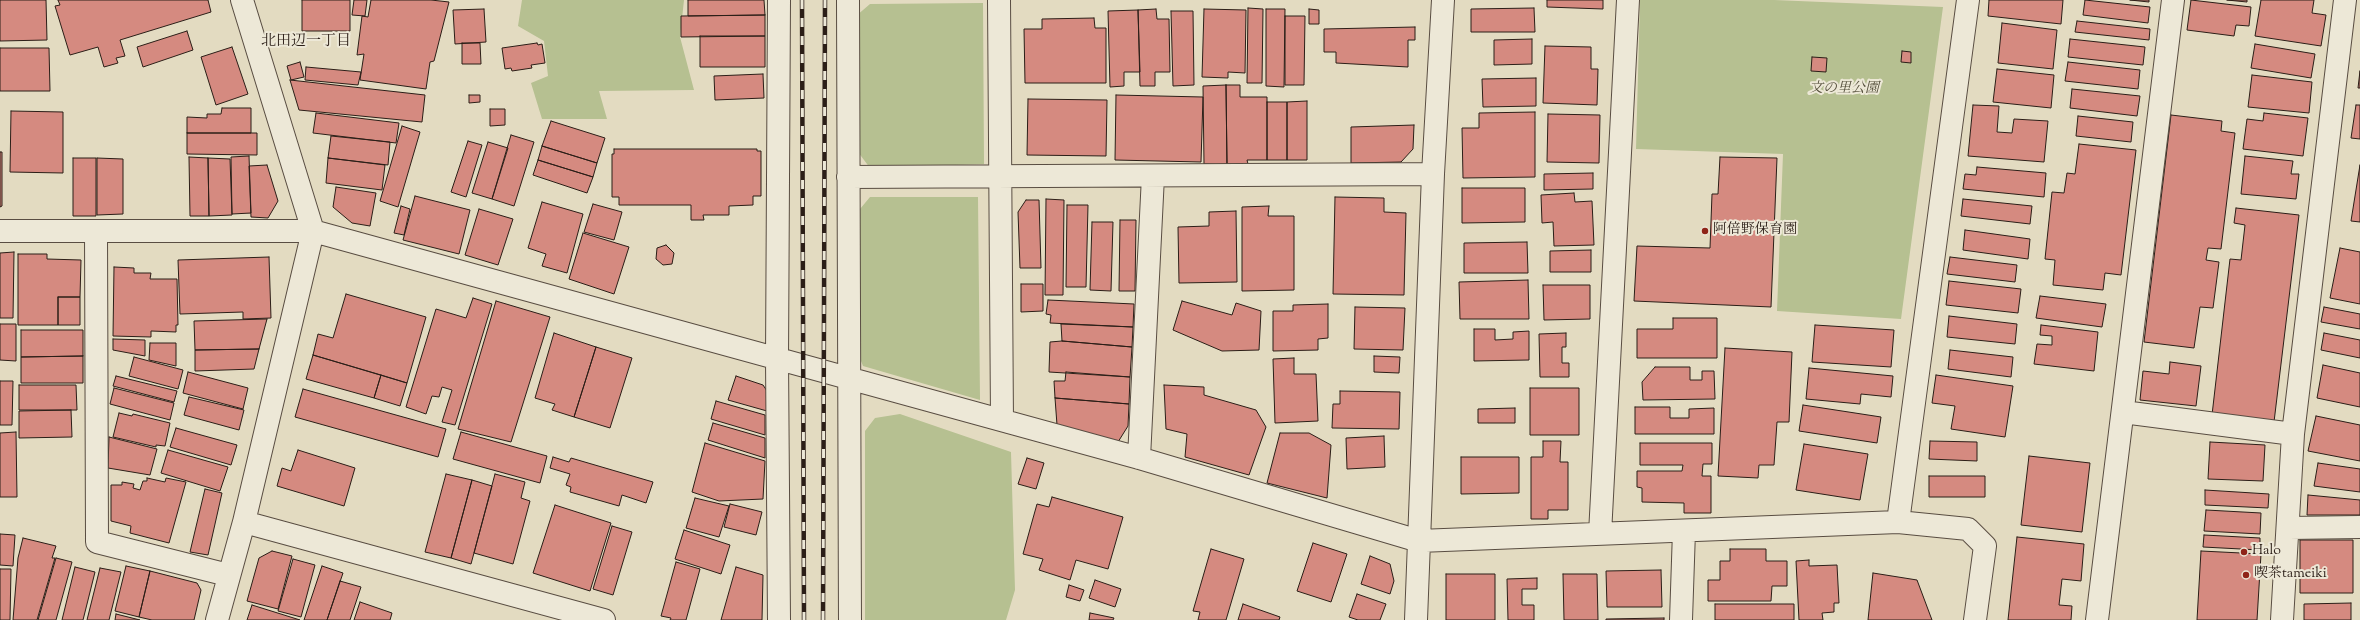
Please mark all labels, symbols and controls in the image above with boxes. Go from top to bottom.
district label: 北田辺一丁目 [261,33,351,51]
park label: 文の里公園 [1809,82,1879,98]
place label: 阿倍野保育園 [1713,223,1797,239]
marker: 阿倍野保育園 [1700,226,1710,236]
place label: Halo [2252,544,2281,560]
marker: Halo [2239,547,2249,557]
place label: 喫茶tameiki [2254,567,2327,583]
marker: 喫茶tameiki [2241,570,2251,580]

